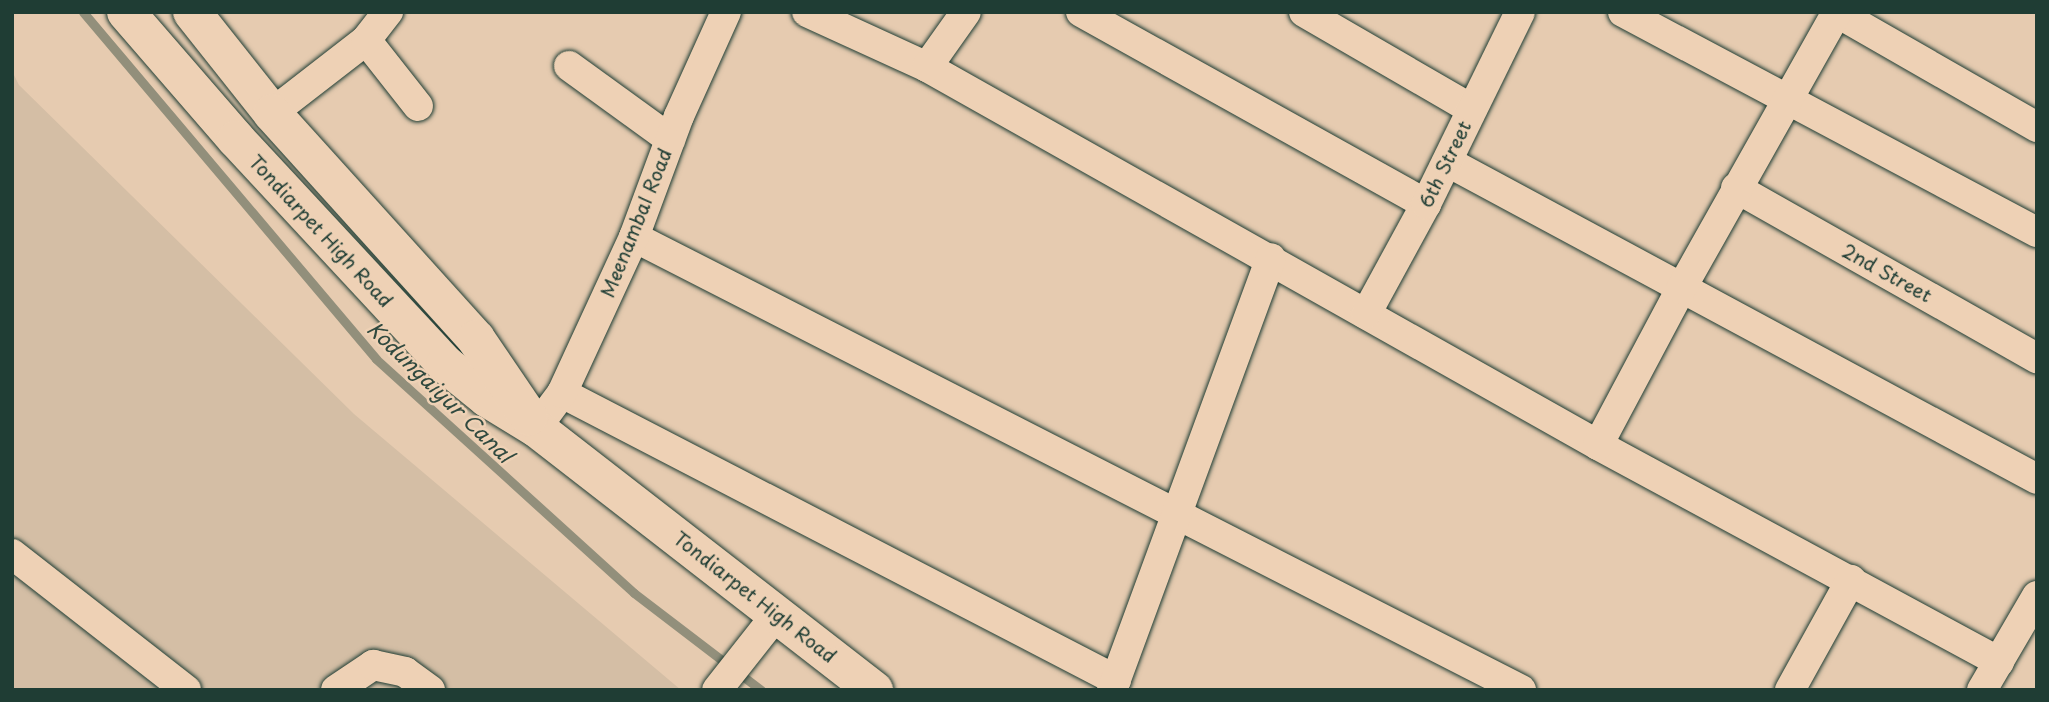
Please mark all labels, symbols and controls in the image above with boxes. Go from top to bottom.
street label: 6th Street [1414,116,1476,212]
street label: Meenambal Road [596,145,676,301]
street label: Tondiarpet High Road [244,150,398,312]
street label: 2nd Street [1838,239,1936,307]
water label: Kodungaiyur Canal [363,315,519,467]
street label: Tondiarpet High Road [669,526,841,668]

